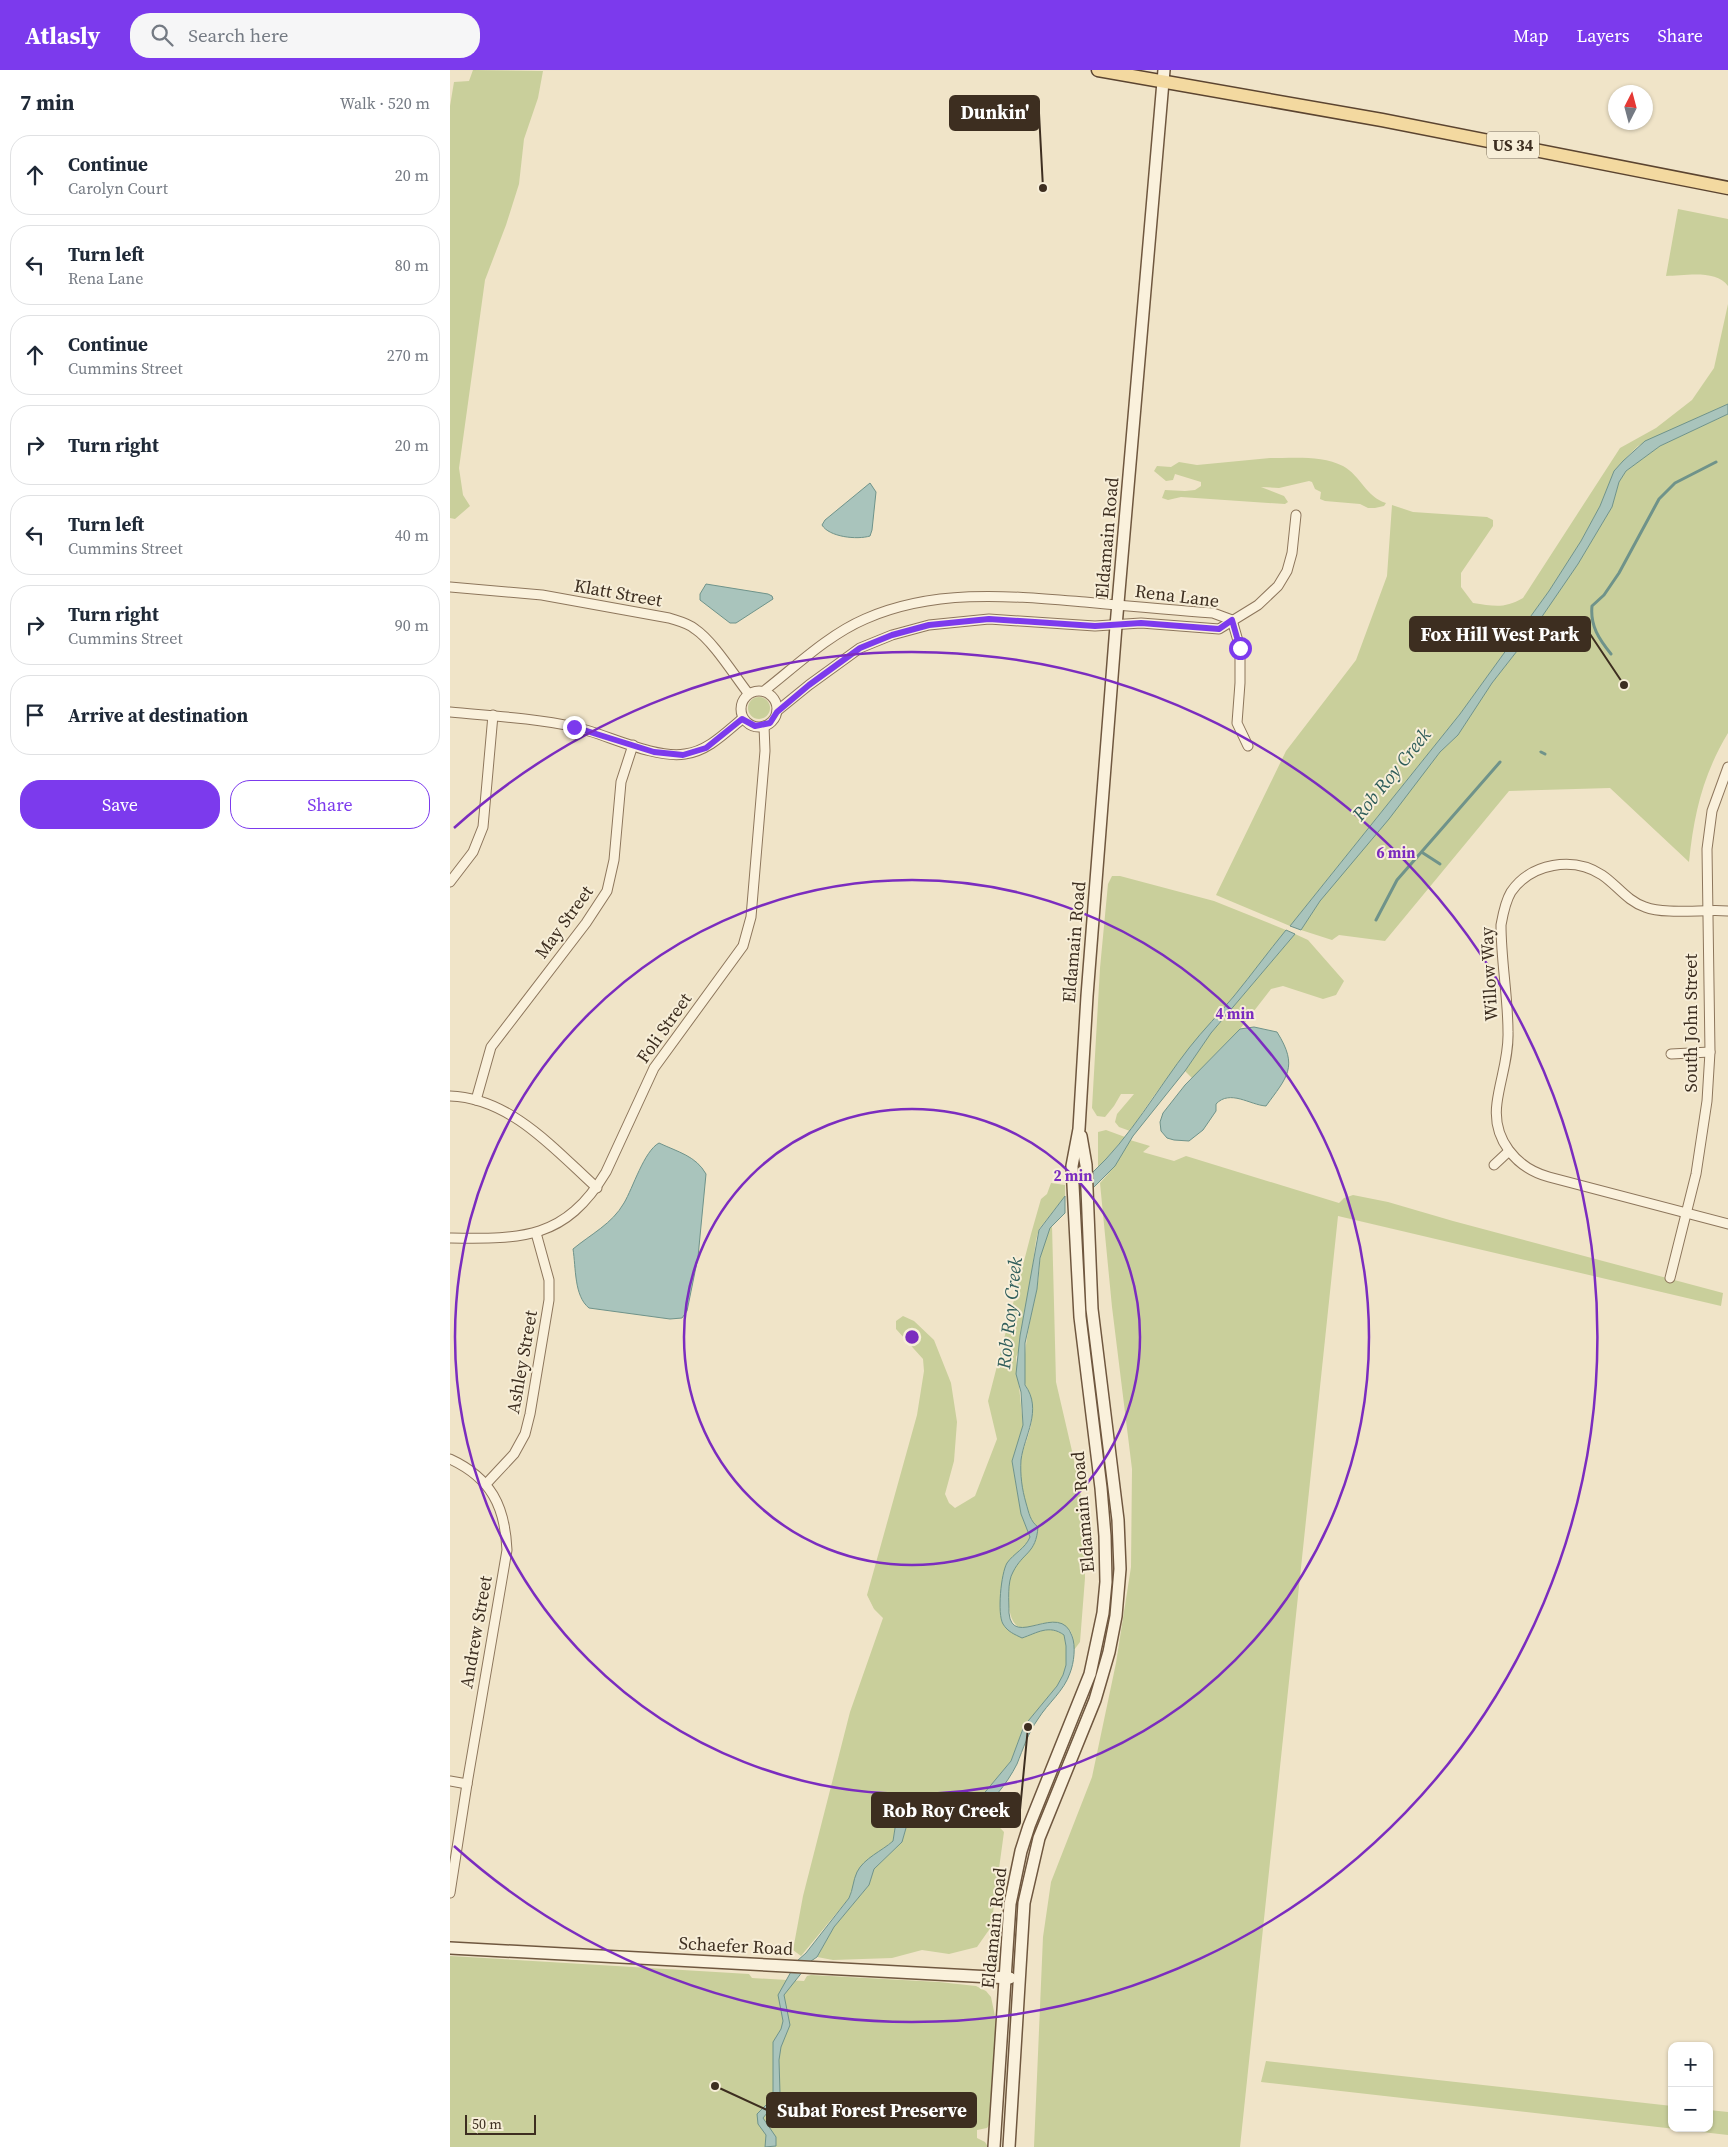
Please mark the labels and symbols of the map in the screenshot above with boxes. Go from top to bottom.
north arrow [1608,85,1653,130]
callout: Dunkin' [950,96,1039,130]
text: Dunkin' [960,99,1030,125]
road number: US 34 [1487,132,1539,158]
street label: Eldamain Road [1089,476,1124,600]
street label: Klatt Street [572,572,664,613]
street label: Rena Lane [1133,578,1221,613]
callout: Fox Hill West Park [1410,617,1590,651]
text: Fox Hill West Park [1421,621,1580,647]
route start [1229,637,1252,660]
route end [563,716,586,739]
water label: Rob Roy Creek [1345,722,1436,827]
text: 6 min [1377,842,1415,863]
street label: May Street [529,880,599,963]
street label: Eldamain Road [1056,880,1091,1004]
street label: Willow Way [1474,925,1503,1022]
street label: South John Street [1678,953,1703,1092]
street label: Foli Street [630,987,697,1068]
text: 4 min [1216,1003,1254,1024]
text: 2 min [1054,1165,1092,1186]
water label: Rob Roy Creek [990,1256,1028,1371]
street label: Ashley Street [500,1308,543,1416]
centre of rings [903,1328,921,1346]
street label: Eldamain Road [1065,1450,1100,1574]
street label: Andrew Street [453,1573,498,1690]
callout: Rob Roy Creek [872,1793,1020,1827]
text: Rob Roy Creek [882,1797,1010,1823]
street label: Eldamain Road [975,1866,1012,1990]
street label: Schaefer Road [678,1930,794,1961]
callout: Subat Forest Preserve [767,2093,976,2127]
text: Subat Forest Preserve [777,2097,967,2123]
scale bar [465,2112,536,2135]

